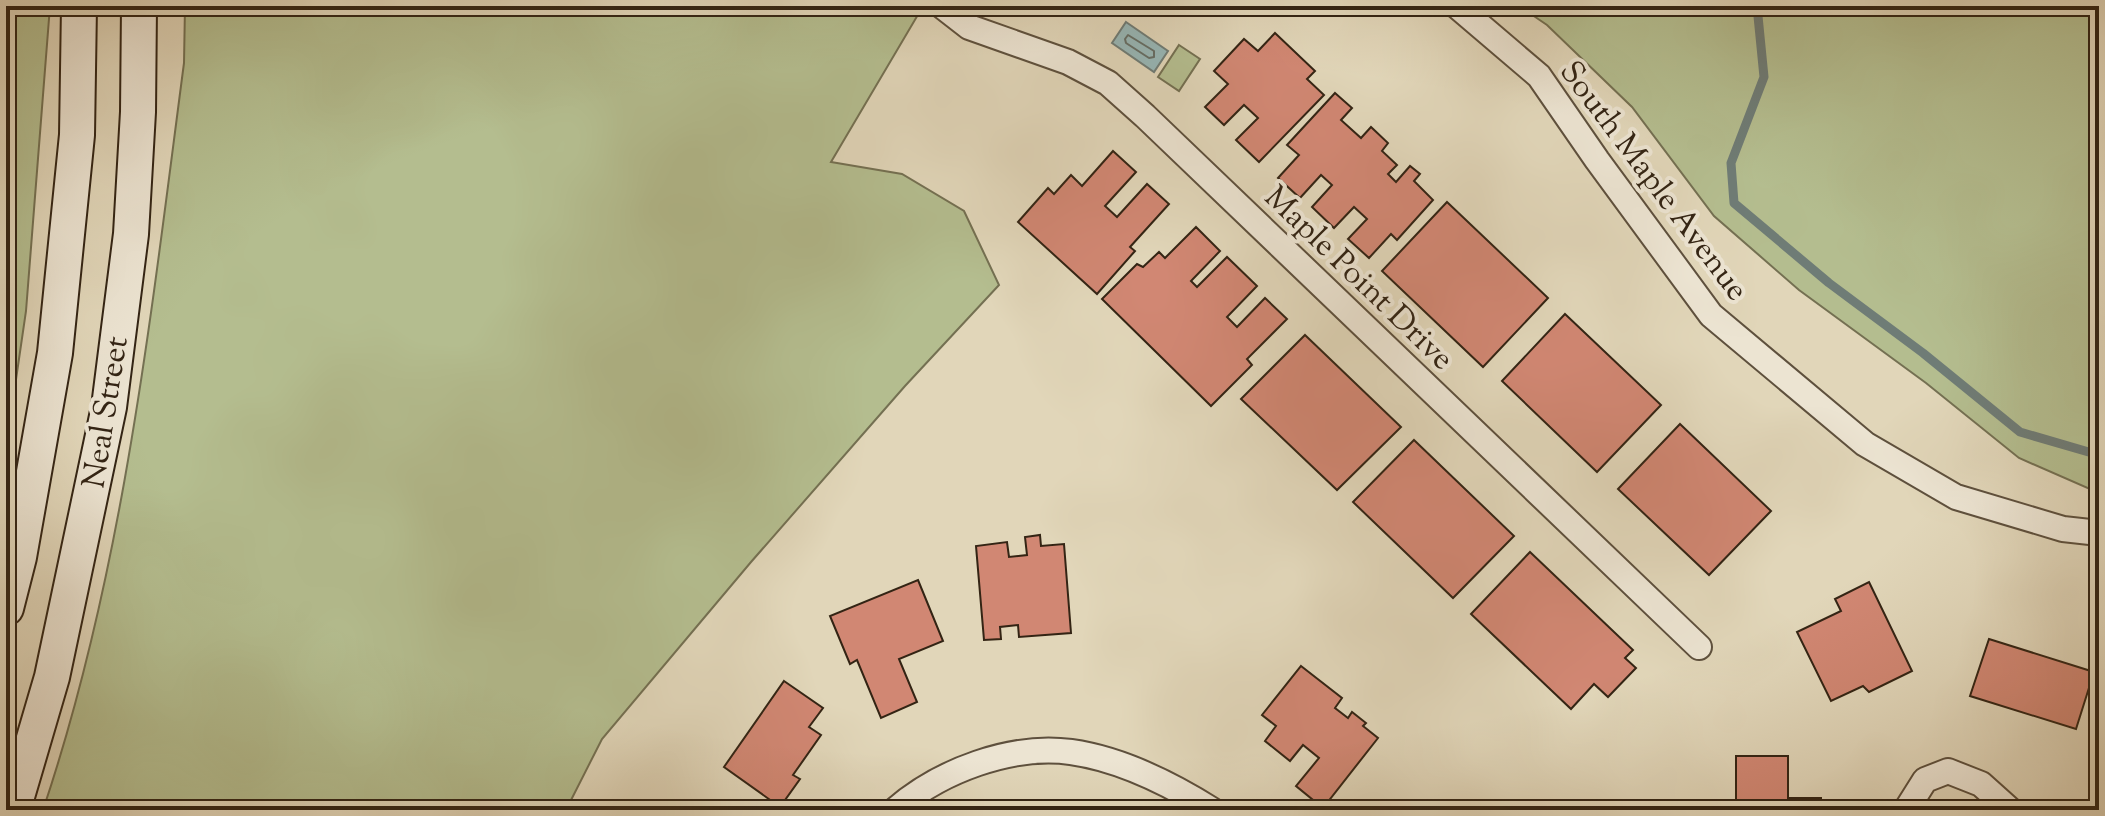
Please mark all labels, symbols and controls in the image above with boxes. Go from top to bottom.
street label: South Maple Avenue [1547,52,1758,312]
street label: Maple Point Drive [1253,176,1463,382]
street label: Neal Street [72,333,142,492]

